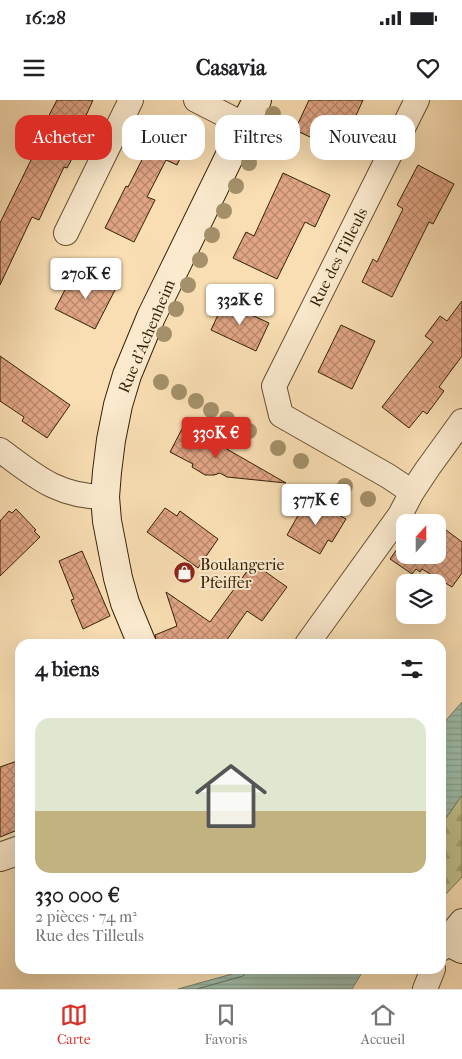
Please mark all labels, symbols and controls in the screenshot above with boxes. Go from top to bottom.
text: 16:28 [25,7,66,29]
icon: menu [20,54,48,82]
icon: heart [414,54,442,82]
text: Casavia [196,55,266,81]
chip: Acheter [15,115,112,160]
chip: Louer [122,115,205,160]
chip: Filtres [215,115,300,160]
chip: Nouveau [310,115,415,160]
street label: Rue des Tilleuls [305,204,372,310]
pin: 270K € [45,258,127,300]
text: 270K € [61,264,111,283]
street label: Rue d'Achenheim [114,276,179,396]
pin: 332K € [199,284,281,326]
text: 332K € [217,290,263,309]
pin: 330K € [175,416,257,459]
text: 330K € [193,423,239,442]
pin: 377K € [275,484,357,526]
text: 377K € [293,490,339,509]
north arrow [396,514,446,564]
map controls [396,514,446,624]
place label: Boulangerie Pfeiffer [200,555,284,592]
shop icon: Boulangerie Pfeiffer [172,561,196,585]
button: layers [396,574,446,624]
icon: filters [398,655,426,683]
text: 4 biens [35,657,99,681]
icon: home [186,751,276,841]
text: 330 000 € [35,883,120,907]
text: 2 pièces · 74 m² [35,907,137,926]
text: Rue des Tilleuls [35,926,144,945]
tab: Carte [57,1001,91,1048]
tab: Favoris [204,1001,247,1048]
tab: Accueil [361,1001,405,1048]

